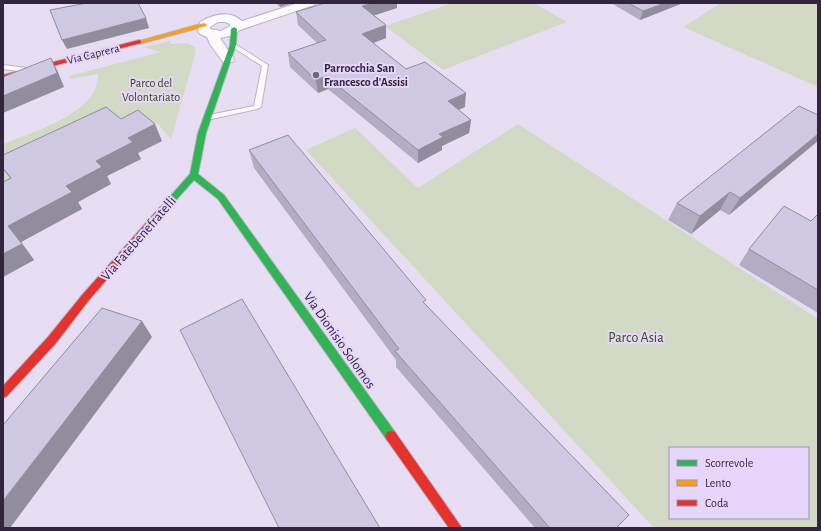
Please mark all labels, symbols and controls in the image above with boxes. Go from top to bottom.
street label: Via Caprera [66,42,121,66]
place label: Parrocchia San Francesco d'Assisi [324,62,408,88]
marker: Parrocchia San Francesco d'Assisi [311,70,321,80]
park label: Parco del Volontariato [122,77,180,103]
street label: Via Fatebenefratelli [99,194,179,283]
street label: Via Dionisio Solomos [301,290,378,391]
park label: Parco Asia [608,331,664,345]
legend [669,447,809,519]
text: Scorrevole [705,457,753,469]
text: Lento [705,477,731,489]
text: Coda [705,497,729,509]

